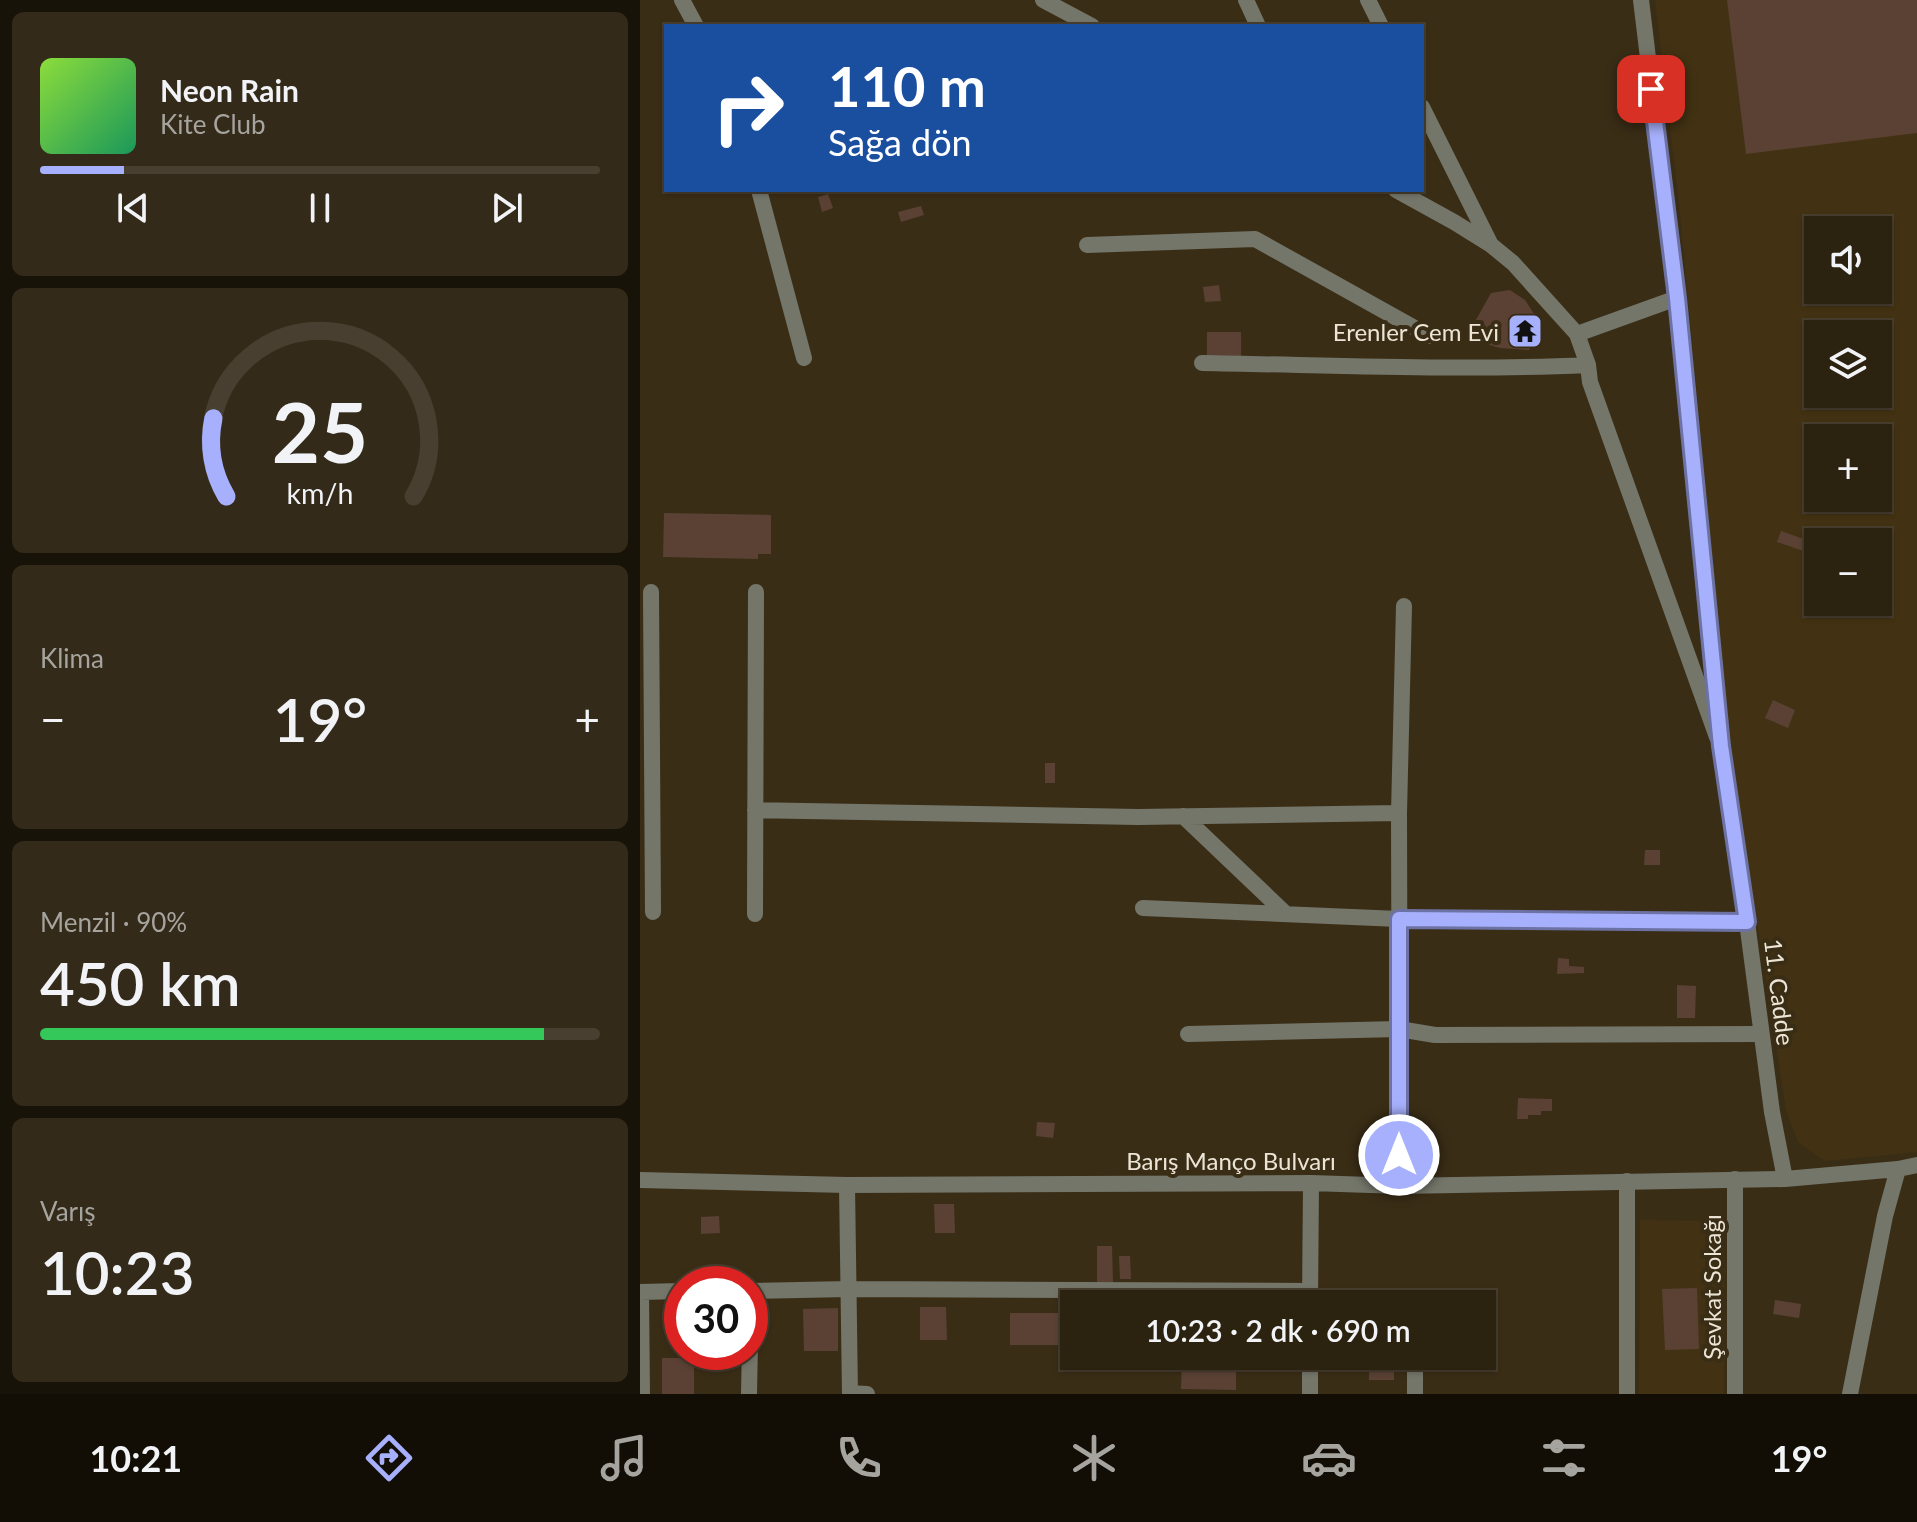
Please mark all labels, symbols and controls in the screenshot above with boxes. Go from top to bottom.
text: 110 m [828,52,986,119]
pin [1617,55,1685,123]
icon: right [696,56,800,160]
icon: arrive [1629,67,1673,111]
text: Neon Rain [160,72,299,108]
text: Kite Club [160,108,266,140]
text: Sağa dön [828,120,972,164]
icon: previous [111,186,155,230]
icon: pause [298,186,342,230]
icon: next [485,186,529,230]
map controls [1804,216,1892,616]
button: sound [1804,216,1892,304]
temple icon: Erenler Cem Evi [1506,312,1544,350]
place label: Erenler Cem Evi [1333,317,1499,346]
button: layers [1804,320,1892,408]
text: 25 [272,380,368,480]
button: + [1804,424,1892,512]
text: km/h [287,476,353,510]
button: − [1804,528,1892,616]
text: Klima [40,642,104,674]
text: 19° [273,683,367,755]
text: − [40,693,66,745]
text: + [574,693,600,745]
text: Menzil · 90% [40,906,187,938]
street label: 11. Cadde [1759,937,1801,1047]
text: 450 km [40,947,241,1019]
position arrow [1357,1113,1441,1197]
street label: Barış Manço Bulvarı [1126,1146,1336,1175]
text: Varış [40,1195,96,1227]
street label: Şevkat Sokağı [1697,1214,1726,1360]
text: 10:23 [40,1236,194,1308]
speed limit sign: 30 [664,1266,768,1370]
text: 10:23 · 2 dk · 690 m [1145,1312,1411,1348]
icon: directions [361,1430,417,1486]
icon: music [596,1430,652,1486]
icon: phone [831,1430,887,1486]
icon: climate [1066,1430,1122,1486]
icon: car [1301,1430,1357,1486]
icon: filters [1536,1430,1592,1486]
text: 10:21 [89,1436,182,1480]
text: 19° [1771,1436,1827,1480]

